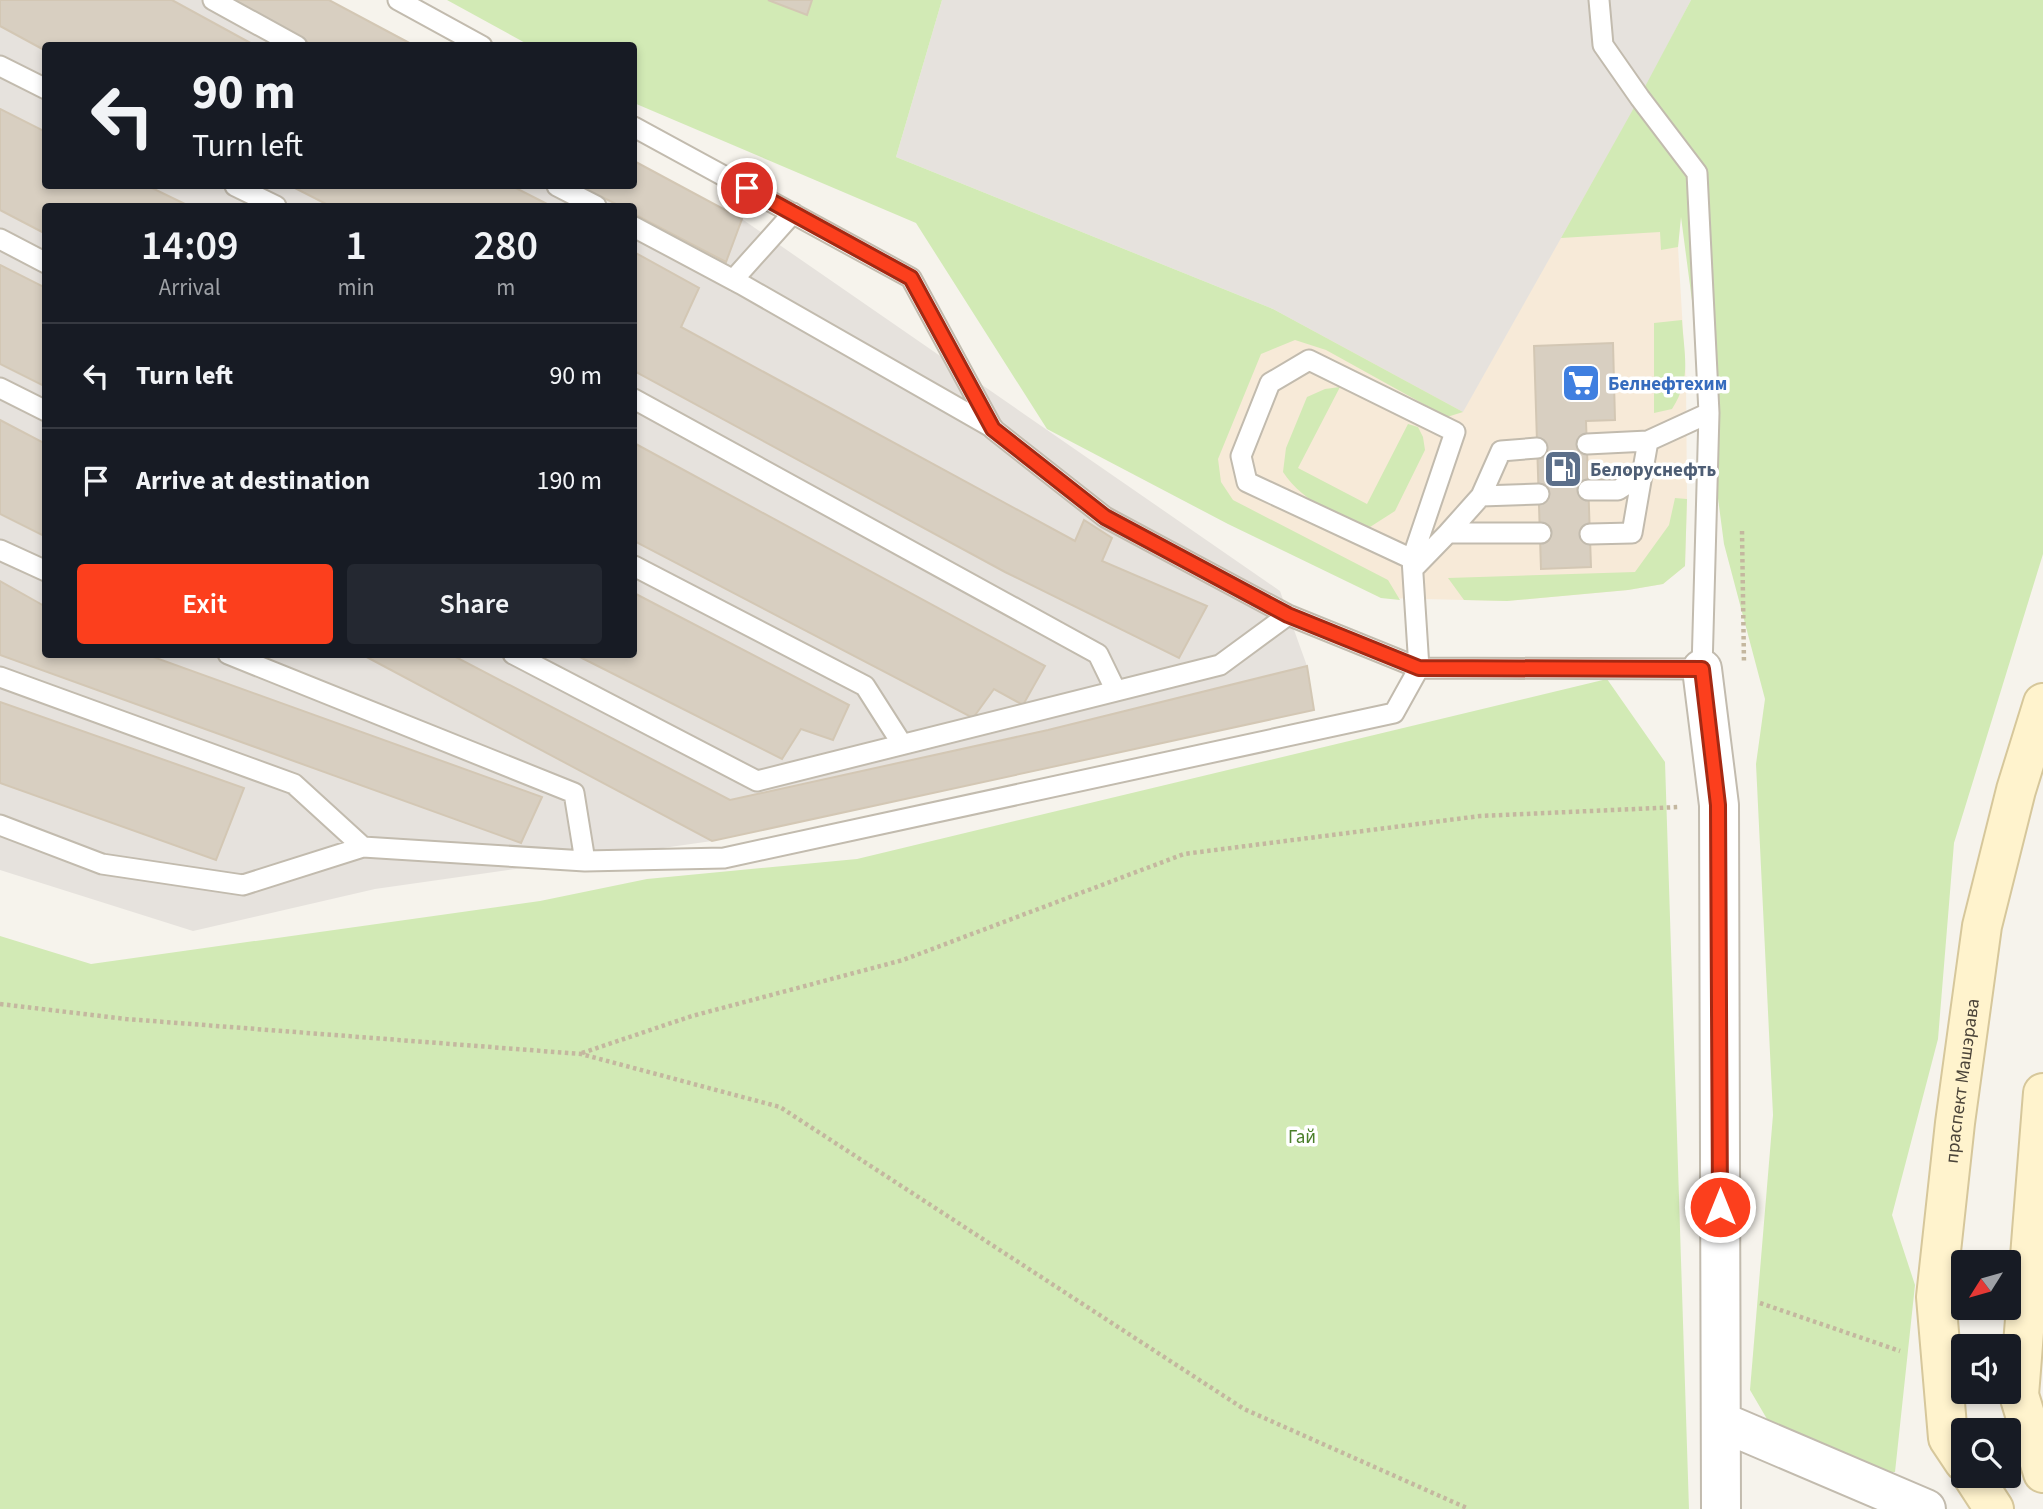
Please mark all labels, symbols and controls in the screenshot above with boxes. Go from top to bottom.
text: 90 m [192,58,296,128]
icon: left [77,70,168,161]
text: Turn left [192,123,303,169]
pin [717,158,777,218]
icon: arrive [728,169,766,207]
text: 14:09 [141,216,239,276]
text: 1 [345,216,367,276]
text: 280 [474,216,538,276]
text: Arrival [159,271,221,304]
text: min [337,271,375,304]
text: m [496,271,515,304]
icon: left [77,357,115,395]
text: Turn left [136,357,233,394]
text: 90 m [549,357,602,394]
supermarket icon: Белнефтехим [1560,362,1602,404]
place label: Белнефтехим [1608,371,1727,398]
fuel station icon: Белоруснефть [1542,448,1584,490]
place label: Белоруснефть [1590,457,1717,484]
icon: arrive [77,462,115,500]
text: Arrive at destination [136,462,370,499]
text: 190 m [536,462,602,499]
button: Exit [77,564,333,644]
button: Share [347,564,602,644]
street label: праспект Машэрава [1939,997,1987,1165]
park label: Гай [1288,1124,1316,1151]
position arrow [1683,1170,1757,1244]
north arrow [1951,1250,2021,1320]
map controls [1951,1250,2021,1488]
button: sound [1951,1334,2021,1404]
button: search [1951,1418,2021,1488]

